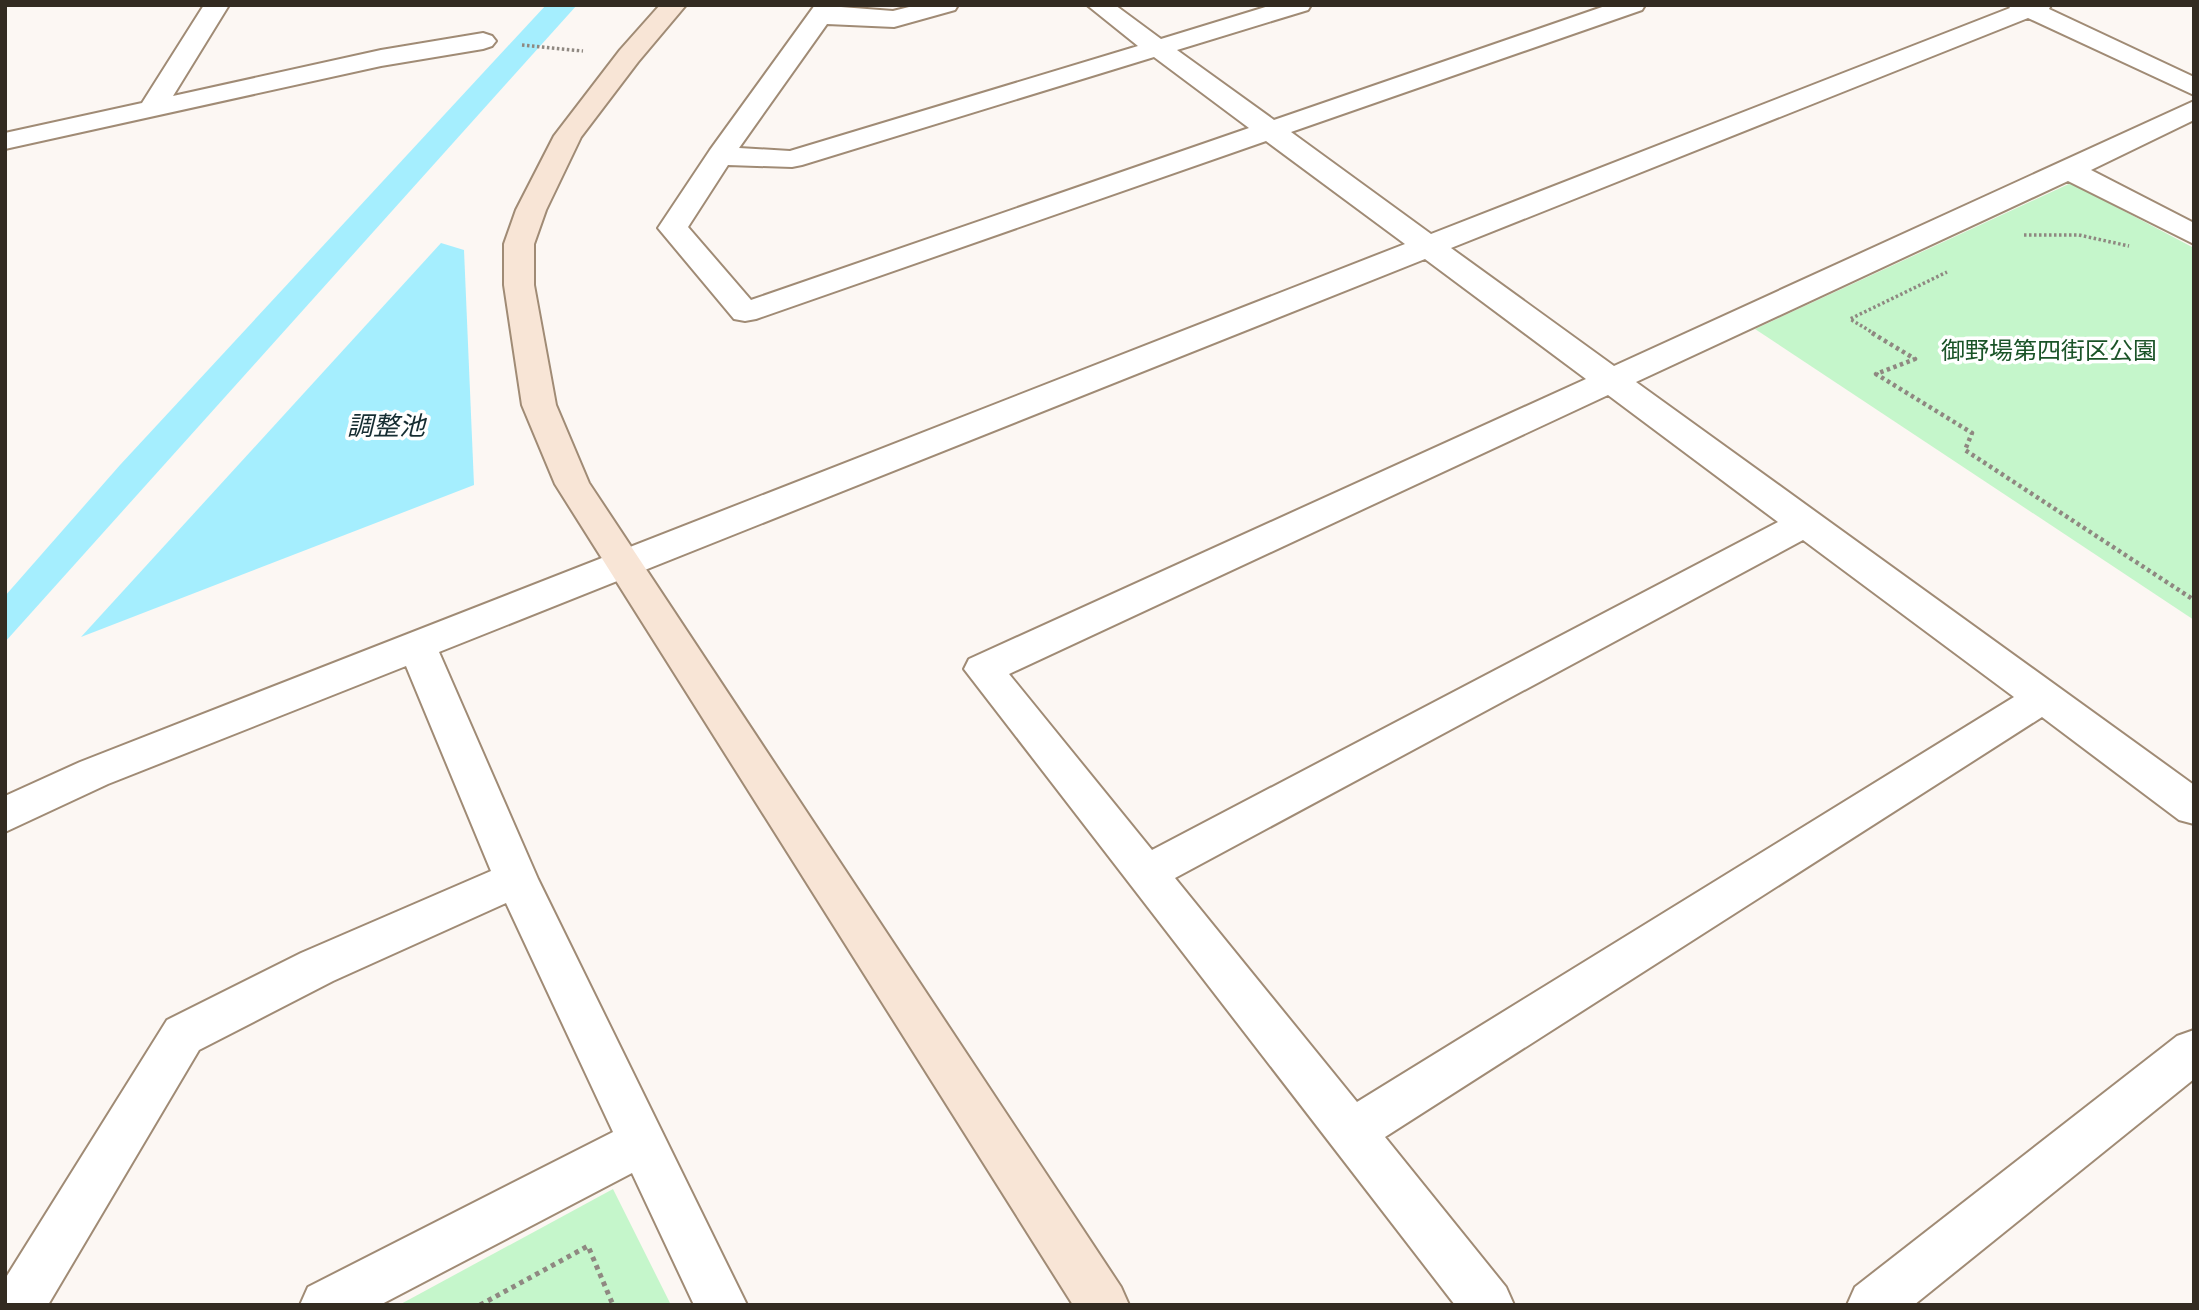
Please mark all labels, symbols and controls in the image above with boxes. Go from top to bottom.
park label: 御野場第四街区公園 [1941,335,2157,364]
water label: 調整池 [347,410,428,441]

